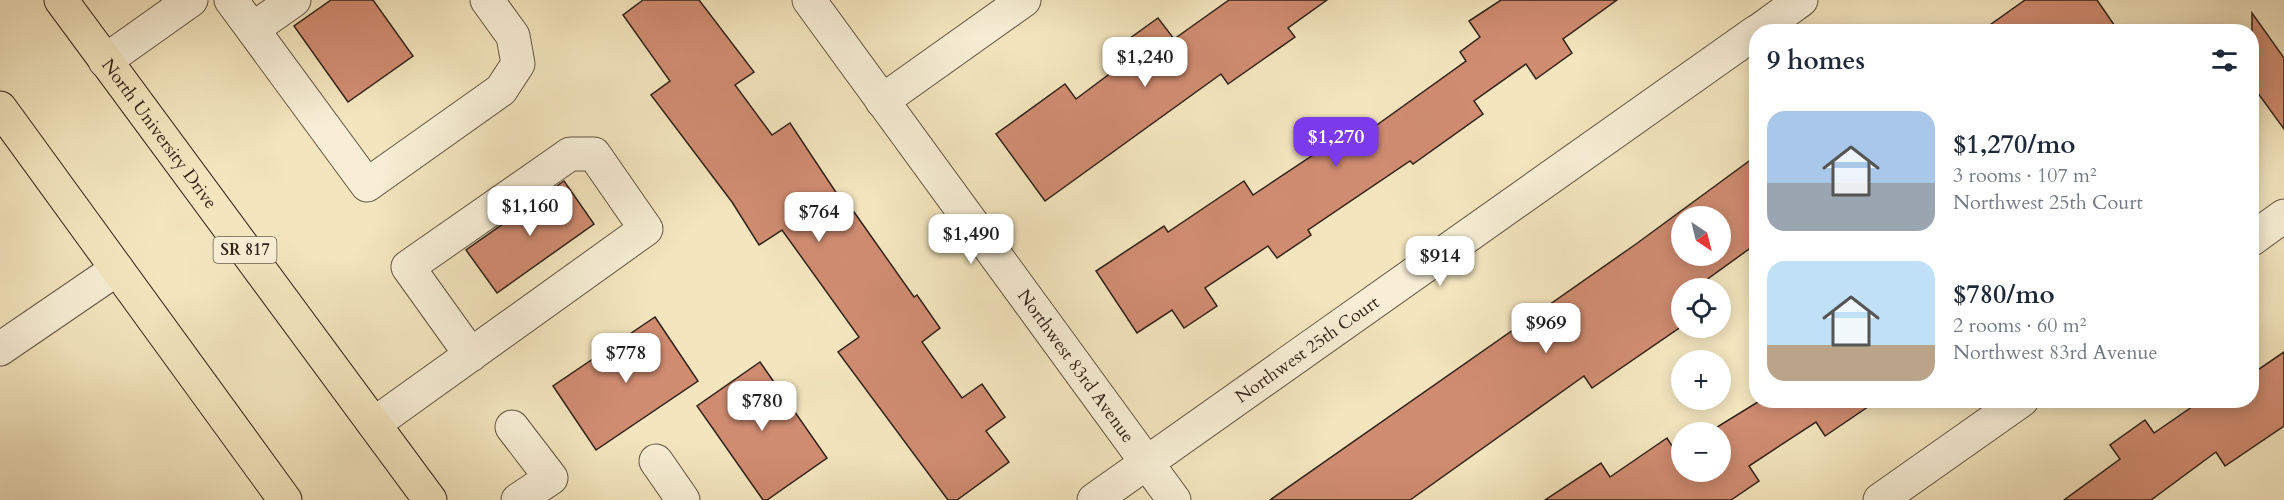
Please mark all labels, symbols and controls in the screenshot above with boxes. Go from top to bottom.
pin: $1,240 [1096,37,1194,88]
text: $1,240 [1116,43,1174,70]
text: 9 homes [1767,43,1865,78]
icon: filters [2208,44,2241,77]
street label: North University Drive [96,53,223,214]
pin: $1,270 [1287,117,1385,168]
text: $1,270 [1307,123,1365,150]
text: $1,270/mo [1953,127,2076,162]
icon: home [1815,135,1887,207]
text: 3 rooms · 107 m² [1953,162,2097,189]
pin: $1,160 [481,186,579,237]
text: Northwest 25th Court [1953,189,2143,216]
text: $1,160 [501,192,559,219]
pin: $764 [783,192,855,243]
text: $764 [799,198,839,225]
north arrow [1671,206,1731,266]
map controls [1671,206,1731,482]
pin: $1,490 [922,214,1020,265]
text: $1,490 [942,220,1000,247]
pin: $914 [1404,236,1476,287]
road number: SR 817 [214,237,276,263]
text: $914 [1420,242,1460,269]
text: $780/mo [1953,277,2055,312]
button: locate [1671,278,1731,338]
street label: Northwest 83rd Avenue [1012,284,1141,448]
icon: home [1815,285,1887,357]
street label: Northwest 25th Court [1230,290,1384,409]
pin: $969 [1510,303,1582,354]
text: $969 [1526,309,1566,336]
text: 2 rooms · 60 m² [1953,312,2086,339]
pin: $778 [590,333,662,384]
text: $778 [606,339,646,366]
text: Northwest 83rd Avenue [1953,339,2158,366]
button: + [1671,350,1731,410]
pin: $780 [726,381,798,432]
text: $780 [742,387,782,414]
button: − [1671,422,1731,482]

